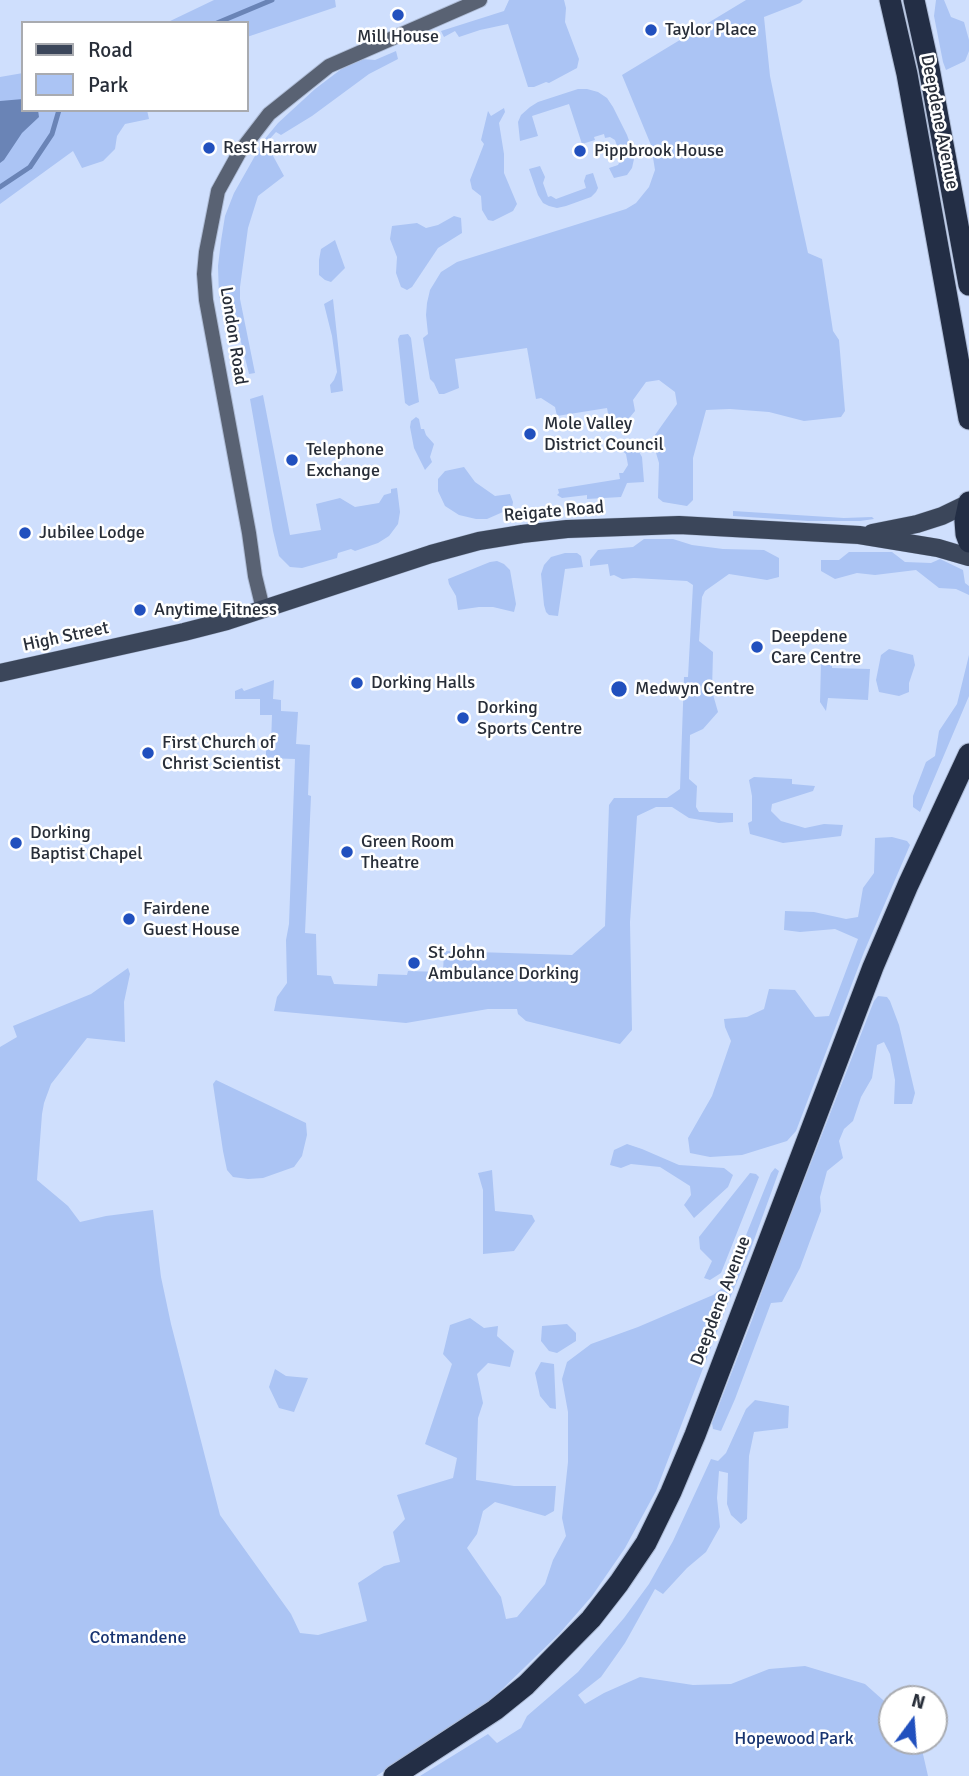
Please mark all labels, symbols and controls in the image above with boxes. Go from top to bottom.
marker: Mill House [390,7,406,23]
place label: Taylor Place [665,19,757,41]
legend [21,21,248,112]
marker: Taylor Place [643,22,659,38]
place label: Mill House [357,26,439,48]
text: Road [88,37,133,63]
street label: Deepdene Avenue [915,53,963,191]
text: Park [88,72,128,98]
place label: Rest Harrow [223,137,317,159]
marker: Rest Harrow [201,140,217,156]
place label: Pippbrook House [594,140,724,162]
marker: Pippbrook House [572,143,588,159]
street label: London Road [215,285,251,387]
place label: Mole Valley District Council [544,413,664,456]
marker: Mole Valley District Council [522,426,538,442]
place label: Telephone Exchange [306,439,384,482]
marker: Telephone Exchange [284,452,300,468]
street label: Reigate Road [503,497,605,527]
place label: Jubilee Lodge [39,522,145,544]
marker: Jubilee Lodge [17,525,33,541]
place label: Anytime Fitness [154,599,277,621]
marker: Anytime Fitness [132,602,148,618]
street label: High Street [21,617,111,657]
place label: Deepdene Care Centre [771,626,861,668]
marker: Deepdene Care Centre [749,639,765,655]
place label: Dorking Halls [371,672,475,694]
marker: Dorking Halls [349,675,365,691]
place label: Medwyn Centre [635,678,754,700]
marker: Medwyn Centre [609,679,629,699]
place label: Dorking Sports Centre [477,697,582,740]
marker: Dorking Sports Centre [455,710,471,726]
place label: First Church of Christ Scientist [162,732,280,774]
marker: First Church of Christ Scientist [140,745,156,761]
place label: Dorking Baptist Chapel [30,822,143,864]
place label: Green Room Theatre [361,831,454,874]
marker: Dorking Baptist Chapel [8,835,24,851]
marker: Green Room Theatre [339,844,355,860]
place label: Fairdene Guest House [143,898,240,940]
marker: Fairdene Guest House [121,911,137,927]
place label: St John Ambulance Dorking [428,942,579,984]
marker: St John Ambulance Dorking [406,955,422,971]
street label: Deepdene Avenue [686,1233,756,1369]
park label: Cotmandene [90,1627,186,1649]
north arrow [878,1685,948,1755]
text: N [909,1688,928,1715]
park label: Hopewood Park [734,1728,854,1750]

